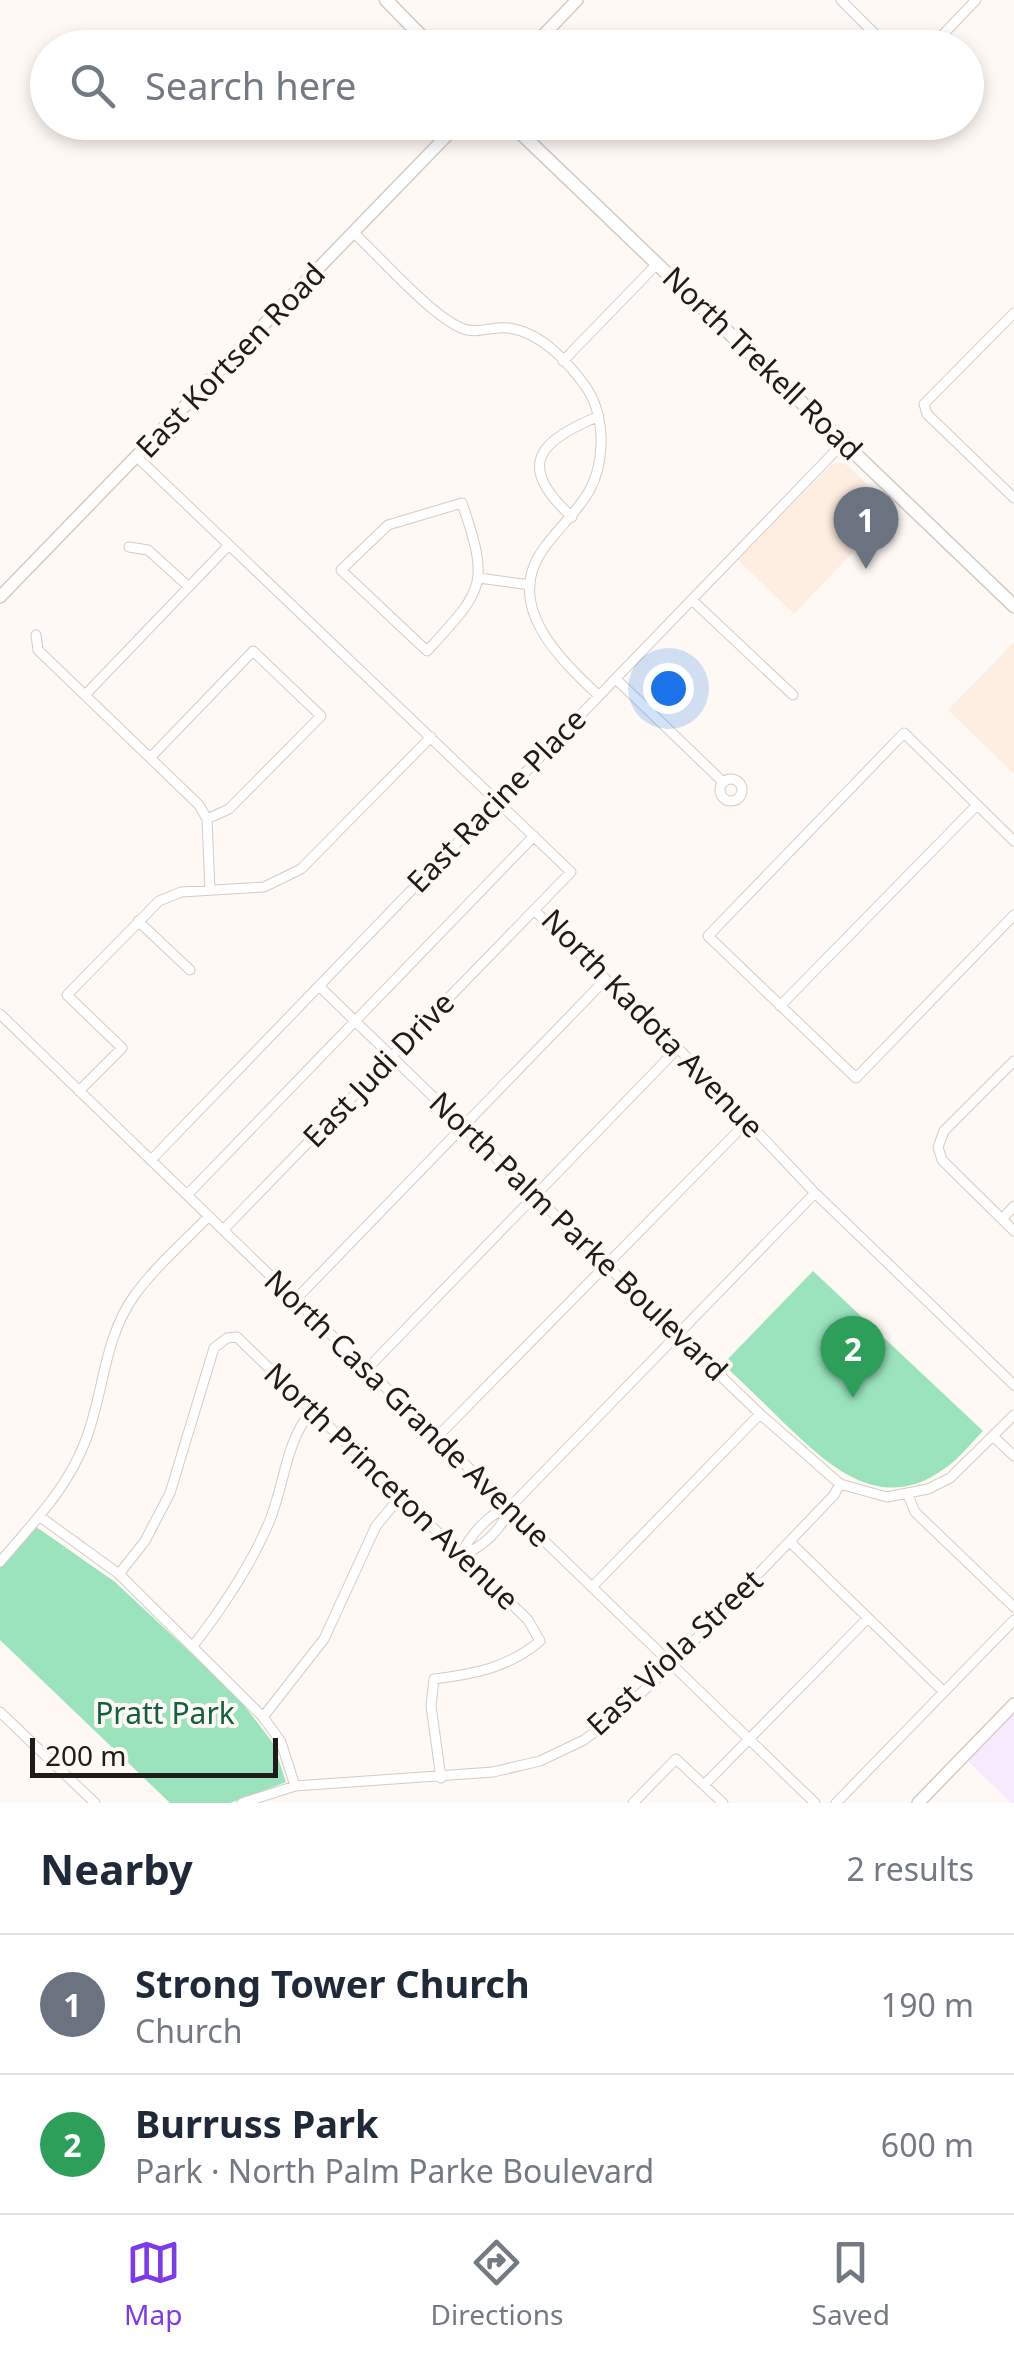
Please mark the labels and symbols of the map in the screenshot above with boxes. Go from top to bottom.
street label: East Kortsen Road [126,254,334,466]
street label: North Trekell Road [654,257,872,469]
pin: 1 [834,486,898,569]
your location [643,663,694,714]
street label: East Racine Place [397,699,595,901]
street label: North Kadota Avenue [533,900,773,1146]
street label: East Judi Drive [293,982,463,1156]
street label: North Palm Parke Boulevard [421,1082,737,1390]
street label: North Casa Grande Avenue [256,1260,560,1556]
pin: 2 [820,1316,886,1398]
street label: North Princeton Avenue [256,1353,528,1619]
street label: East Viola Street [577,1560,771,1744]
park label: Pratt Park [95,1692,235,1733]
scale bar [30,1733,278,1778]

